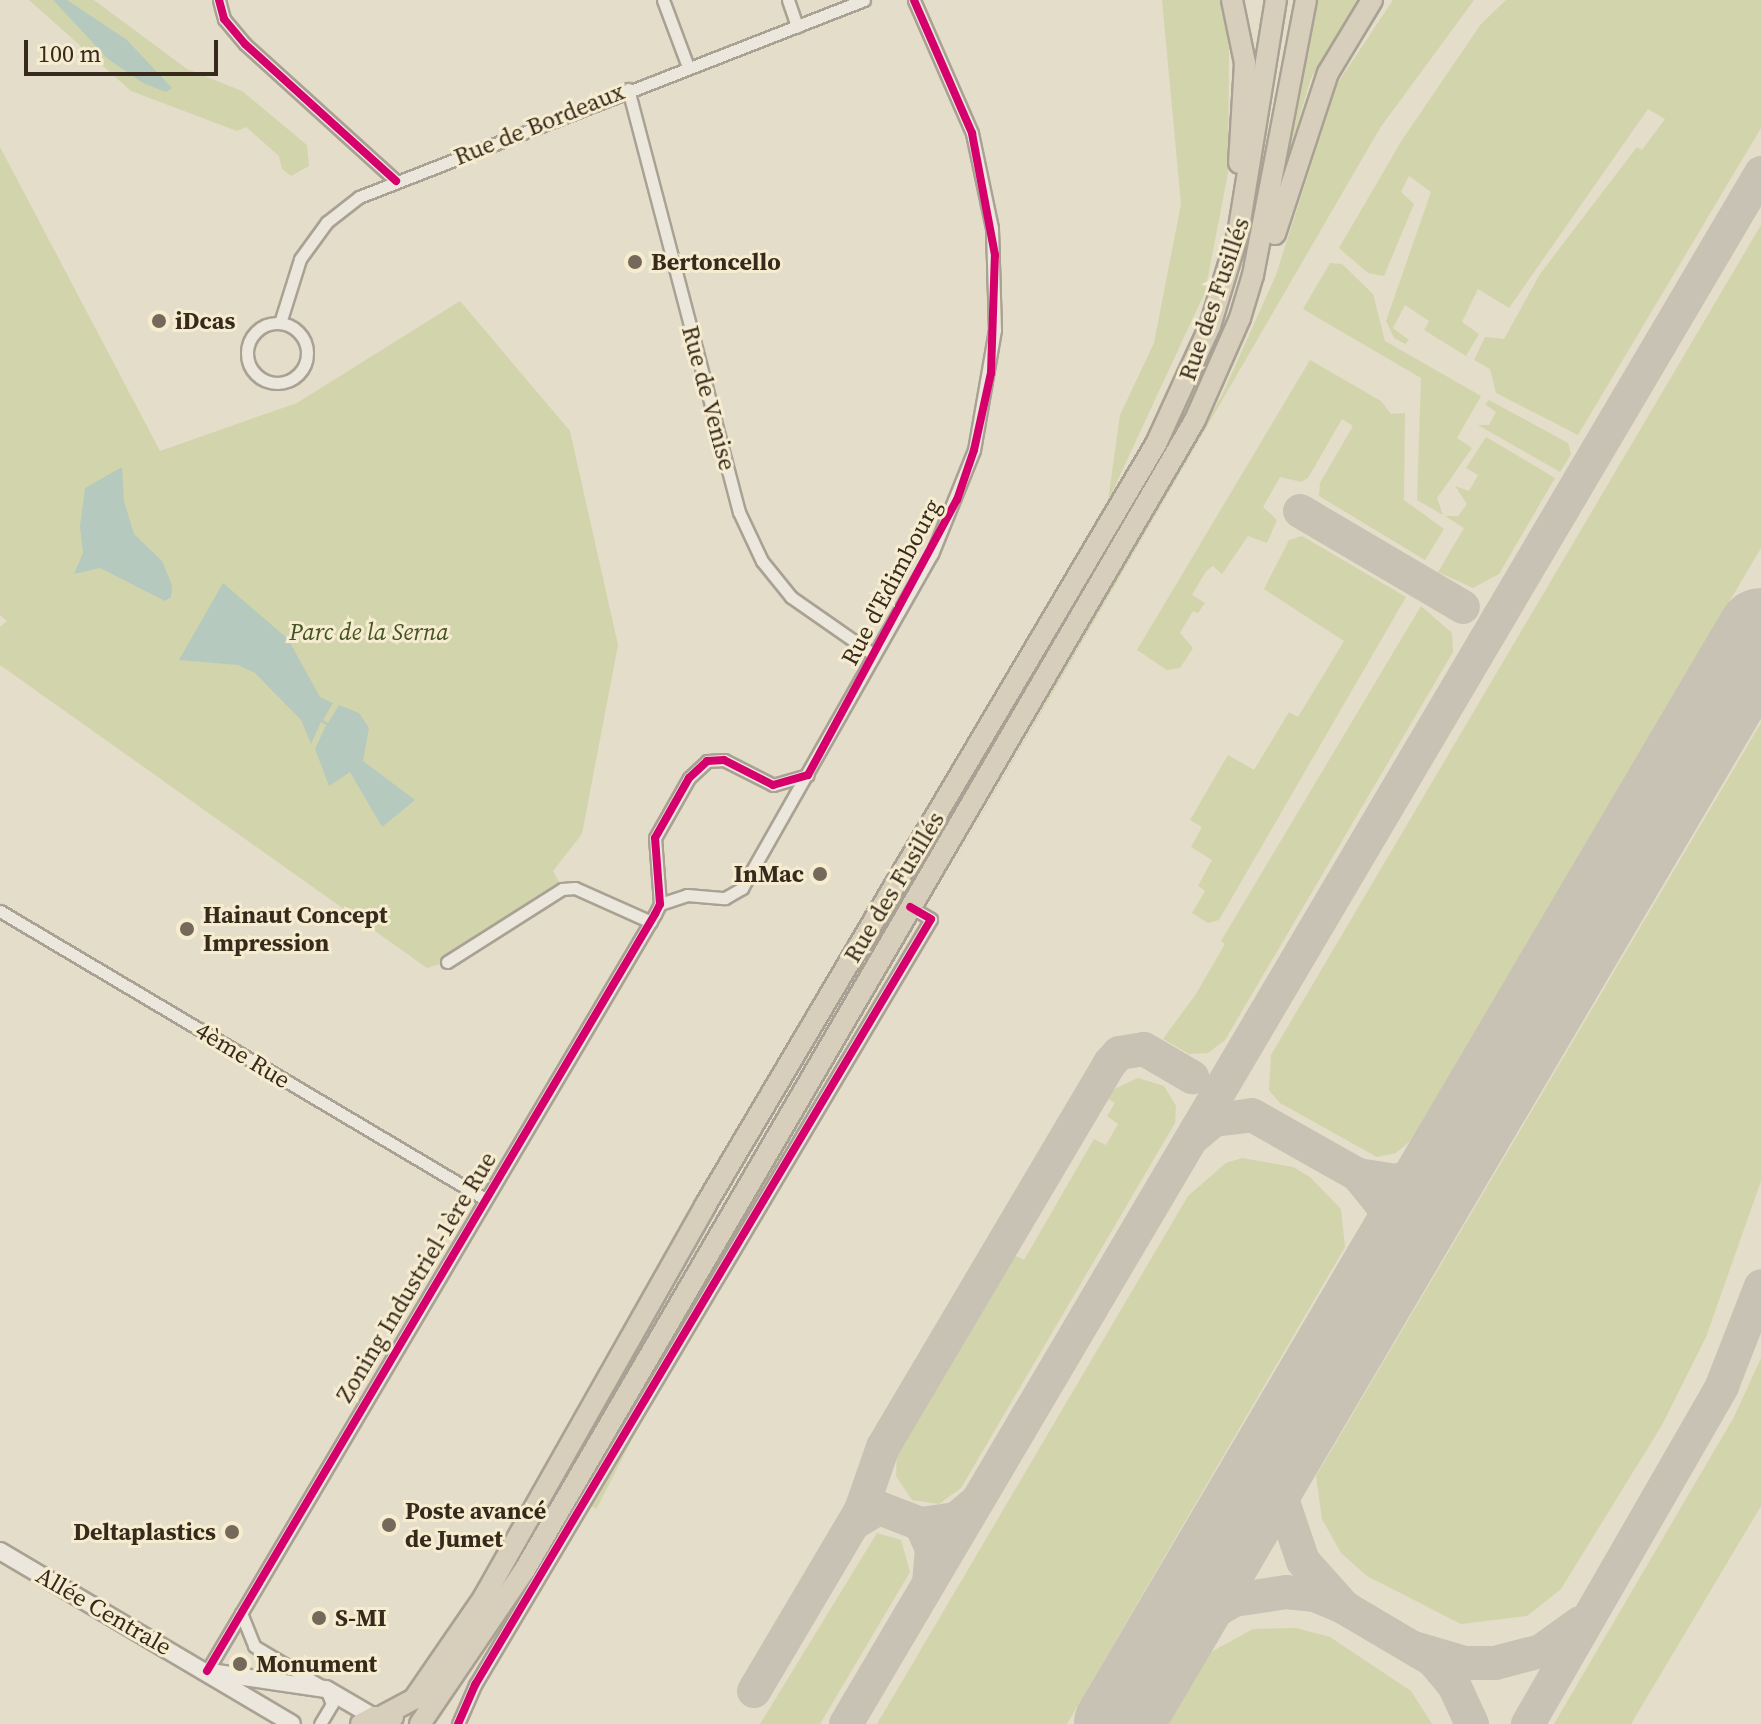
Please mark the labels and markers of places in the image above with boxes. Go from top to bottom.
place label: Bertoncello [651,248,781,276]
marker: Bertoncello [626,253,644,271]
place label: iDcas [175,307,235,335]
marker: iDcas [150,312,168,330]
place label: InMac [734,860,804,888]
marker: InMac [811,865,829,883]
place label: Hainaut Concept Impression [203,901,387,957]
marker: Hainaut Concept Impression [178,920,196,938]
place label: Poste avancé de Jumet [405,1497,546,1553]
marker: Poste avancé de Jumet [380,1516,398,1534]
place label: Deltaplastics [73,1518,216,1546]
marker: Deltaplastics [223,1523,241,1541]
place label: S-MI [335,1604,387,1632]
marker: S-MI [310,1609,328,1627]
place label: Monument [256,1650,377,1678]
marker: Monument [231,1655,249,1673]

